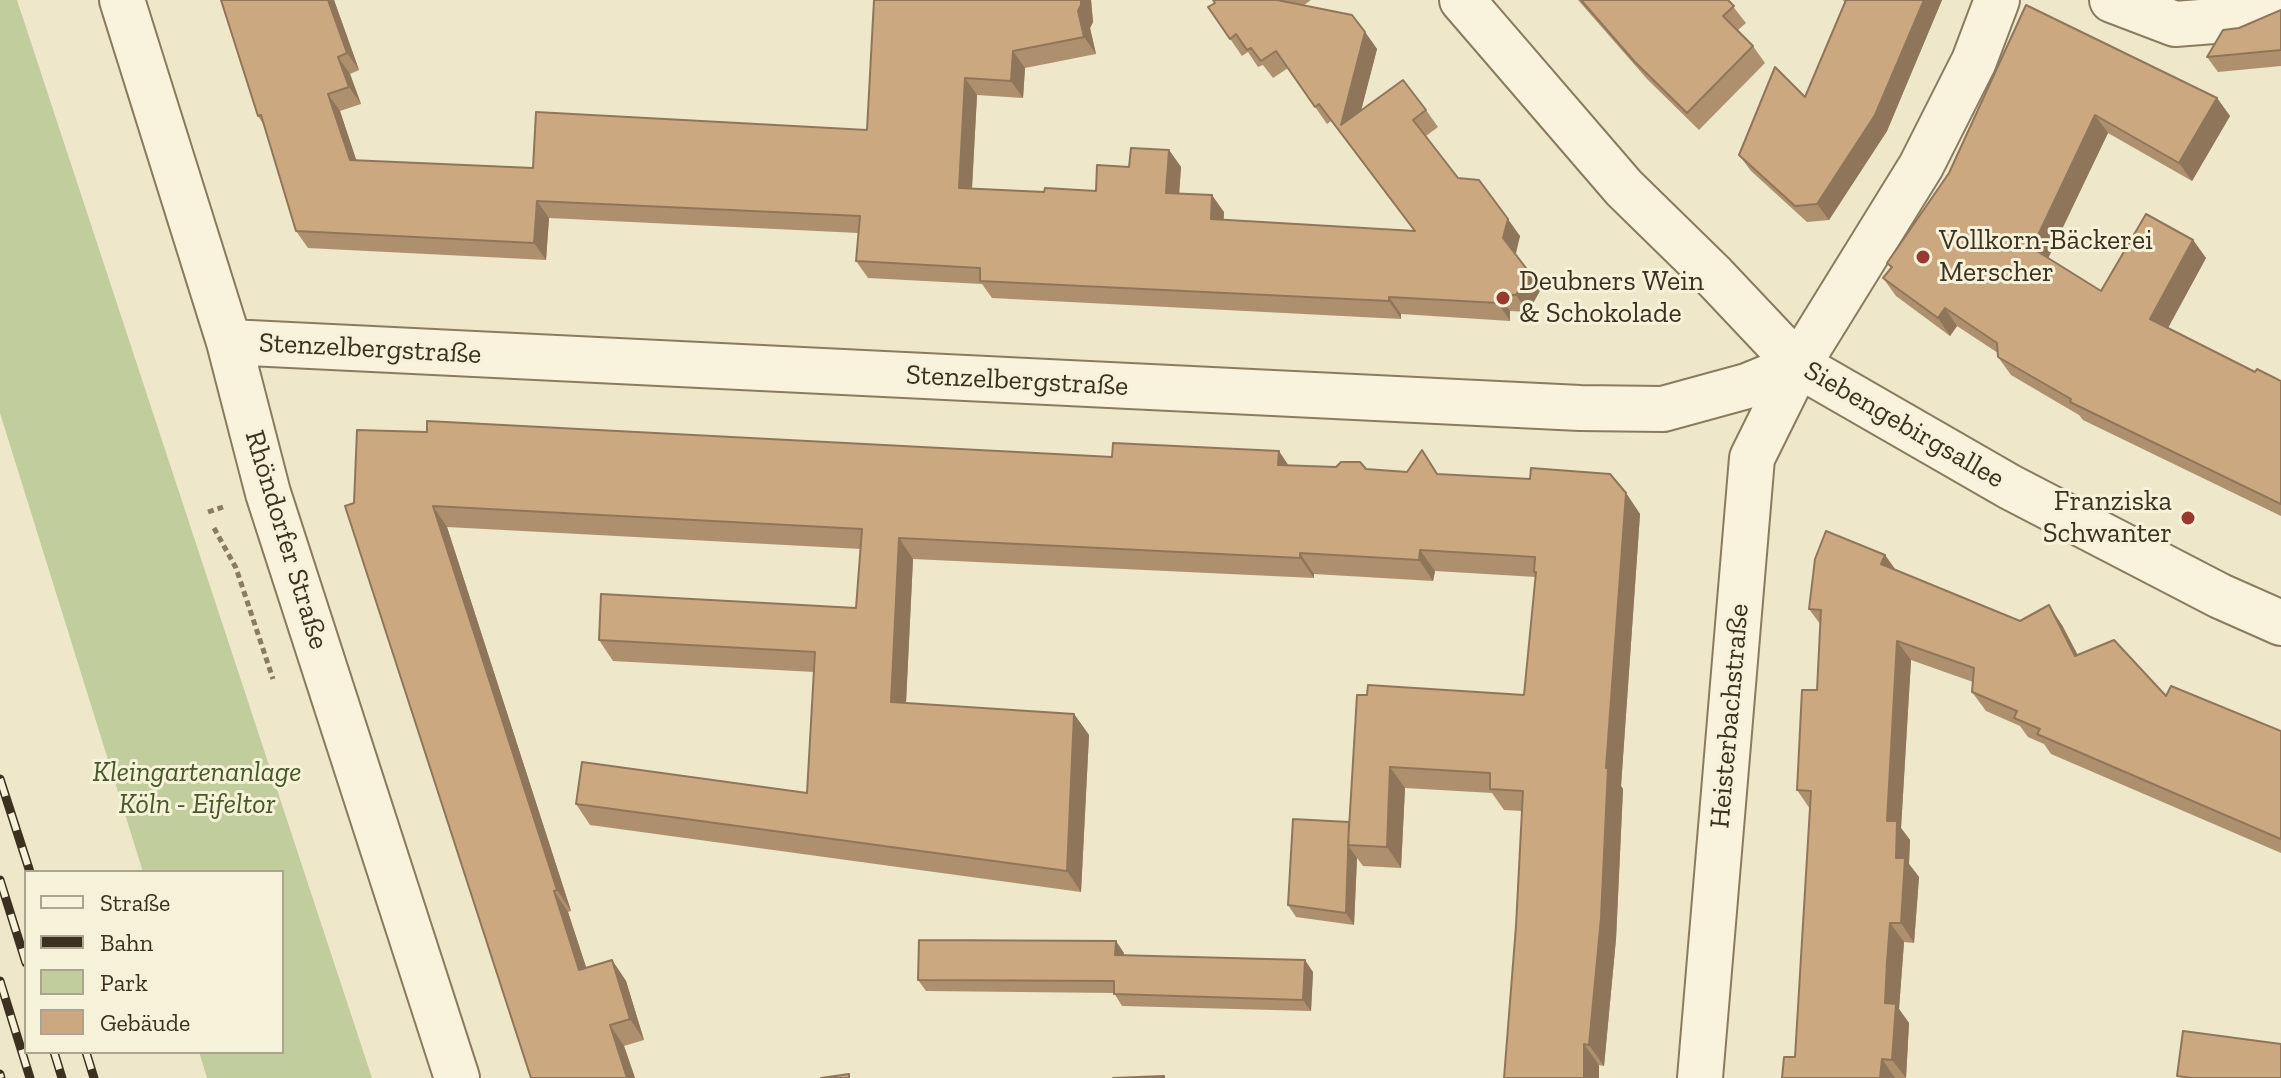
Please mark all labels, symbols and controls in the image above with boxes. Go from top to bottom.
place label: Vollkorn-Bäckerei Merscher [1939,224,2153,290]
marker: Vollkorn-Bäckerei Merscher [1914,248,1932,266]
place label: Deubners Wein & Schokolade [1519,265,1704,331]
marker: Deubners Wein & Schokolade [1494,289,1512,307]
street label: Stenzelbergstraße [258,326,482,372]
street label: Siebengebirgsallee [1798,354,2010,496]
street label: Stenzelbergstraße [905,358,1129,404]
street label: Rhöndorfer Straße [237,427,335,653]
place label: Franziska Schwanter [2043,485,2172,551]
marker: Franziska Schwanter [2179,509,2197,527]
street label: Heisterbachstraße [1703,602,1757,830]
park label: Kleingartenanlage Köln - Eifeltor [93,756,301,822]
legend [24,870,284,1054]
text: Straße [100,888,170,917]
text: Bahn [100,928,153,957]
text: Park [100,968,148,997]
text: Gebäude [100,1008,190,1037]

